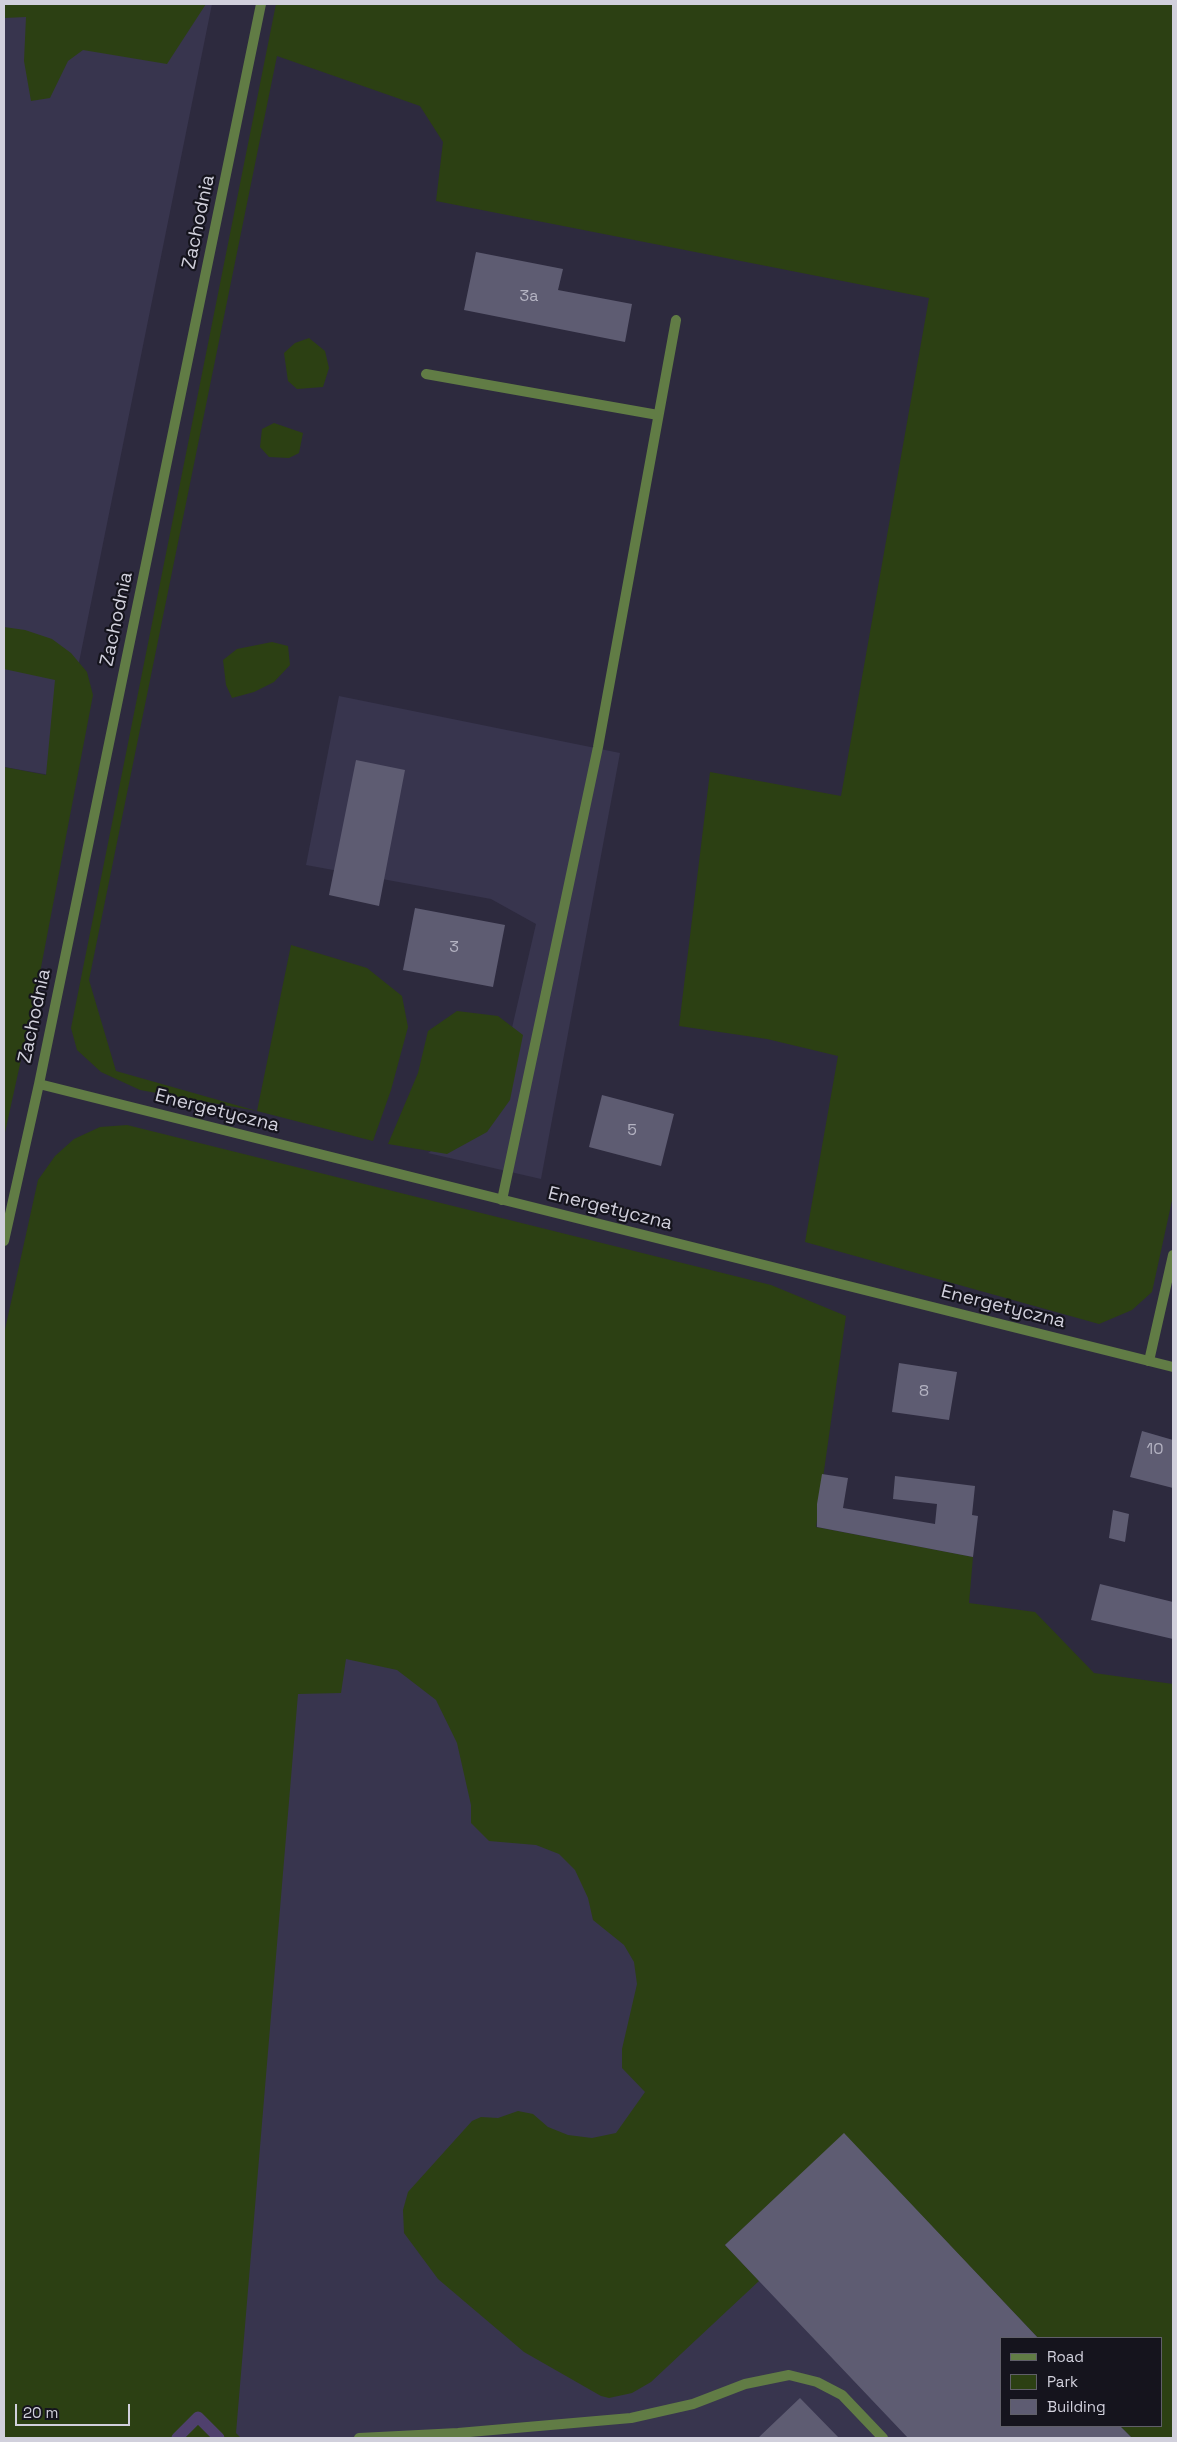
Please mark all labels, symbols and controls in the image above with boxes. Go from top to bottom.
street label: Zachodnia [178,173,220,271]
house number: 3a [520,287,538,307]
street label: Zachodnia [96,570,138,668]
house number: 3 [449,938,459,958]
street label: Zachodnia [14,967,56,1065]
street label: Energetyczna [152,1085,282,1137]
house number: 5 [627,1121,637,1141]
street label: Energetyczna [545,1183,675,1235]
street label: Energetyczna [938,1281,1068,1333]
house number: 8 [919,1382,929,1402]
house number: 10 [1147,1440,1163,1460]
legend [1000,2337,1162,2427]
text: Road [1047,2347,1084,2366]
text: Park [1047,2372,1078,2391]
scale bar [18,2394,132,2426]
text: Building [1047,2397,1106,2416]
text: 20 m [23,2403,58,2422]

